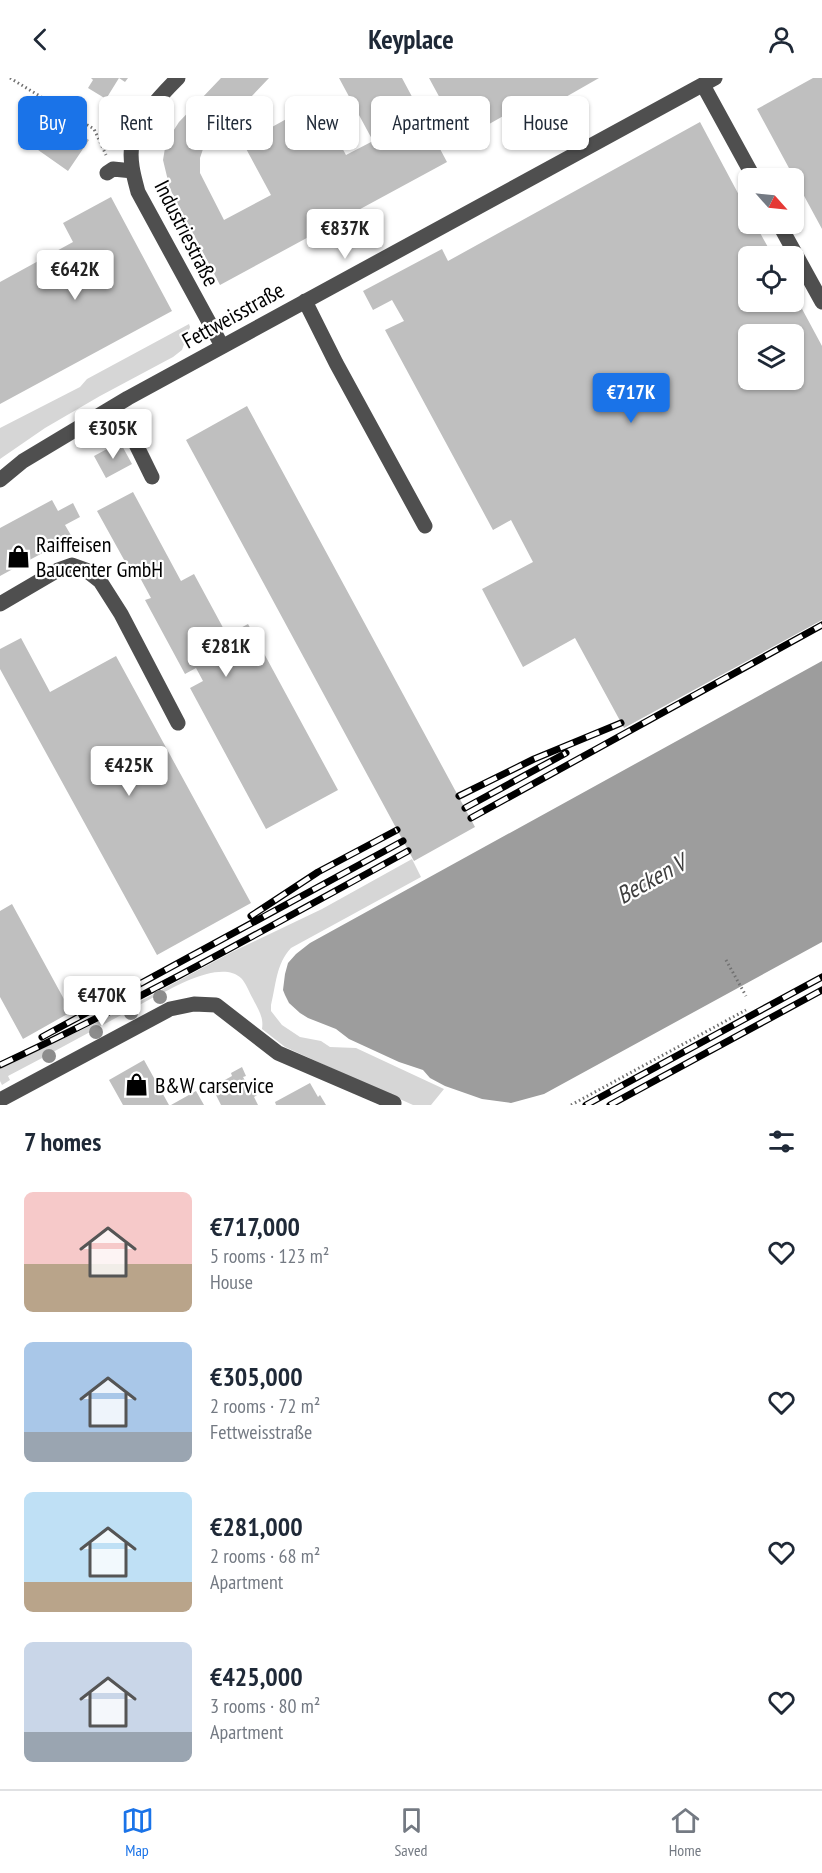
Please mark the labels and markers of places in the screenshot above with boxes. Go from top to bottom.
pin: €837K [303,209,387,260]
pin: €642K [33,250,117,301]
pin: €717K [589,373,673,424]
pin: €305K [71,409,155,460]
place label: Raiffeisen Baucenter GmbH [36,530,163,583]
shop icon: Raiffeisen Baucenter GmbH [5,544,31,570]
pin: €281K [184,627,268,678]
pin: €425K [87,746,171,797]
pin: €470K [60,976,144,1027]
place label: B&W carservice [155,1071,274,1099]
shop icon: B&W carservice [124,1072,150,1098]

